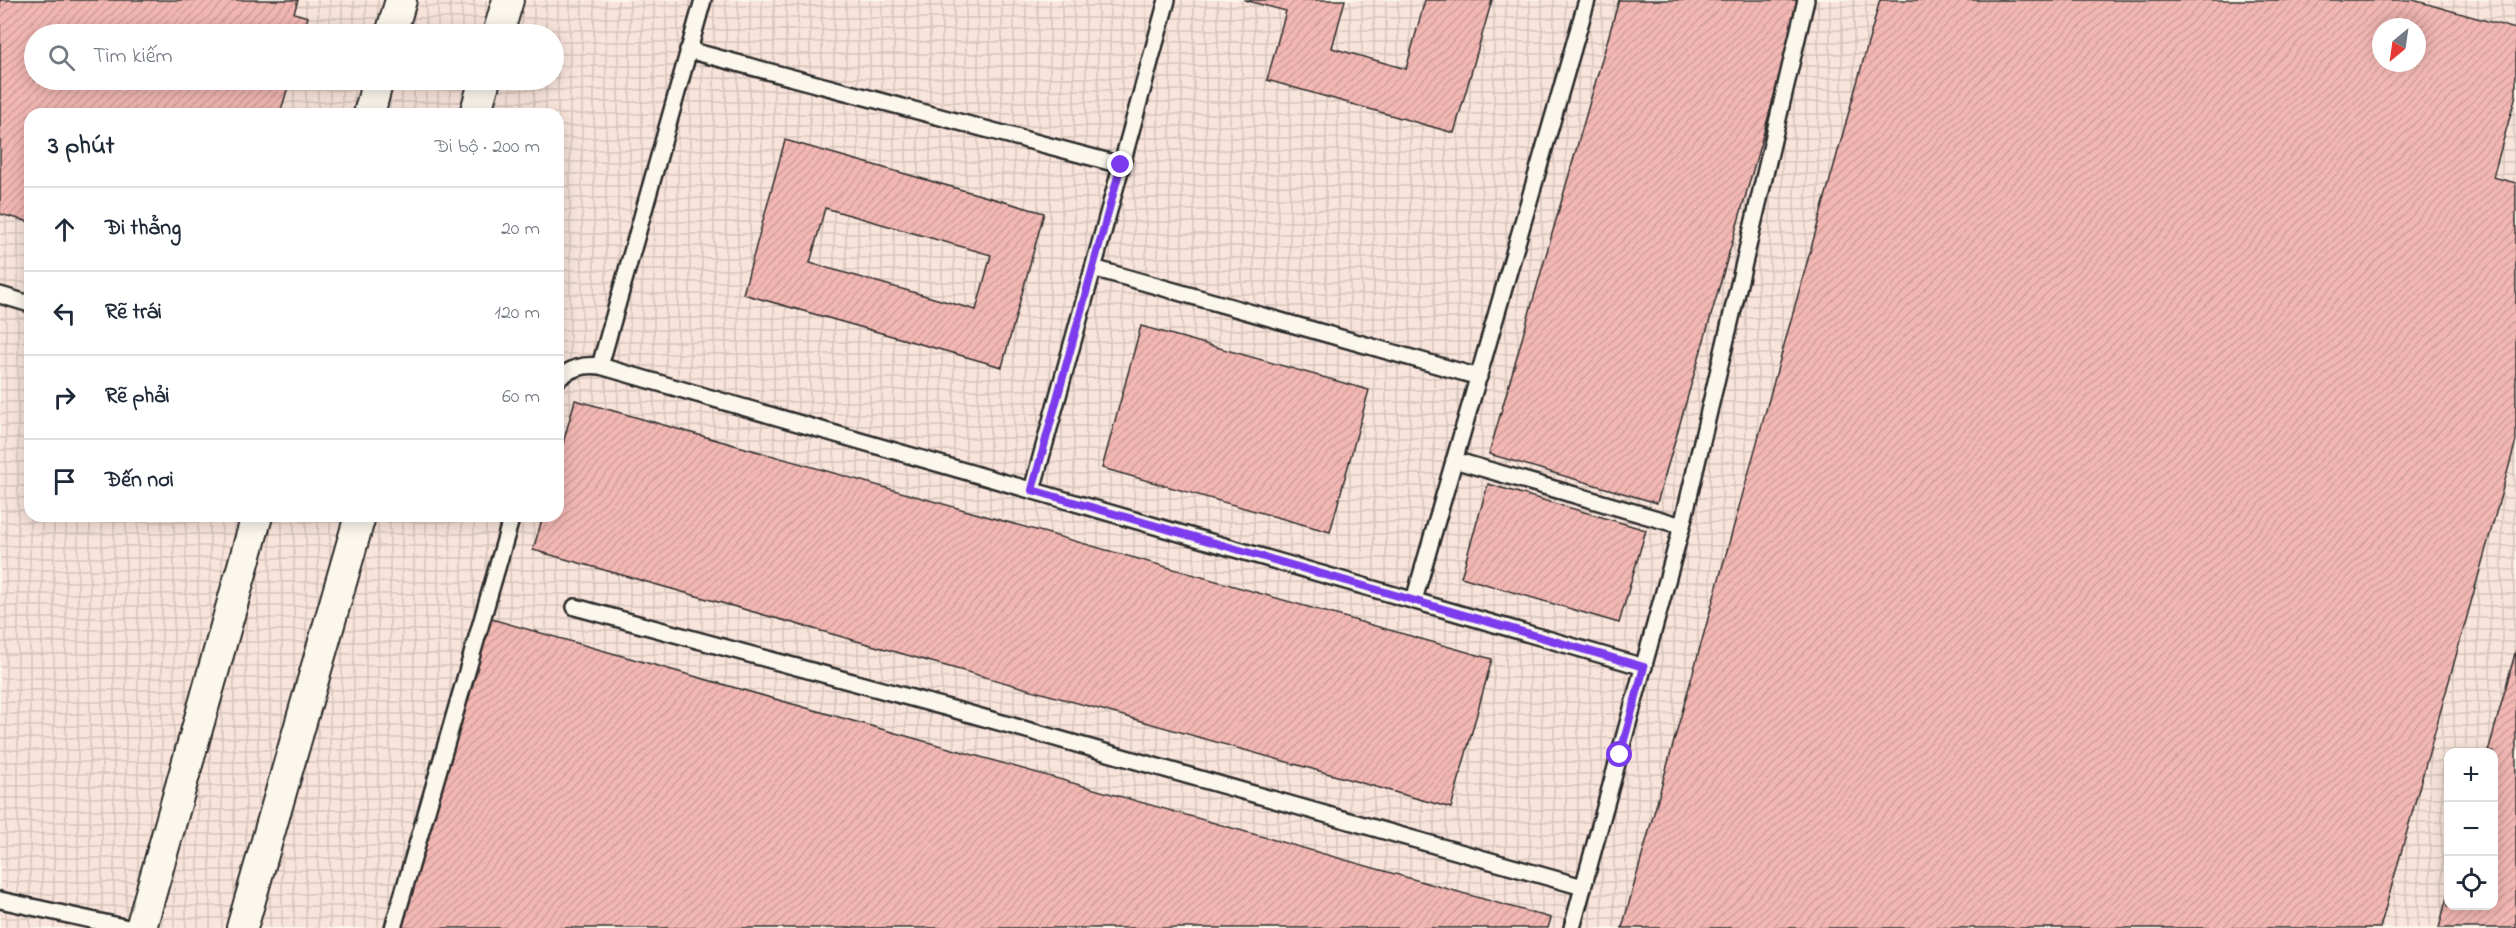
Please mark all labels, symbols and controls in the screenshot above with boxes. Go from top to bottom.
north arrow [2372,18,2426,72]
search box [24,24,564,90]
icon: search [45,41,78,74]
text: Tìm kiếm [93,41,173,73]
text: 3 phút [48,128,114,166]
text: Đi bộ · 200 m [434,133,540,162]
route end [1107,151,1133,177]
icon: ahead [48,213,81,246]
text: Đi thẳng [105,213,181,245]
text: 20 m [501,215,540,244]
icon: left [48,297,81,330]
text: Rẽ trái [105,297,162,329]
text: 120 m [495,299,540,328]
icon: right [48,381,81,414]
text: Rẽ phải [105,381,169,413]
text: 60 m [502,383,540,412]
icon: arrive [48,465,81,498]
text: Đến nơi [105,465,174,497]
route start [1606,741,1632,767]
map controls [2444,748,2498,910]
button: + [2444,748,2498,802]
button: − [2444,802,2498,856]
button: locate [2444,856,2498,910]

